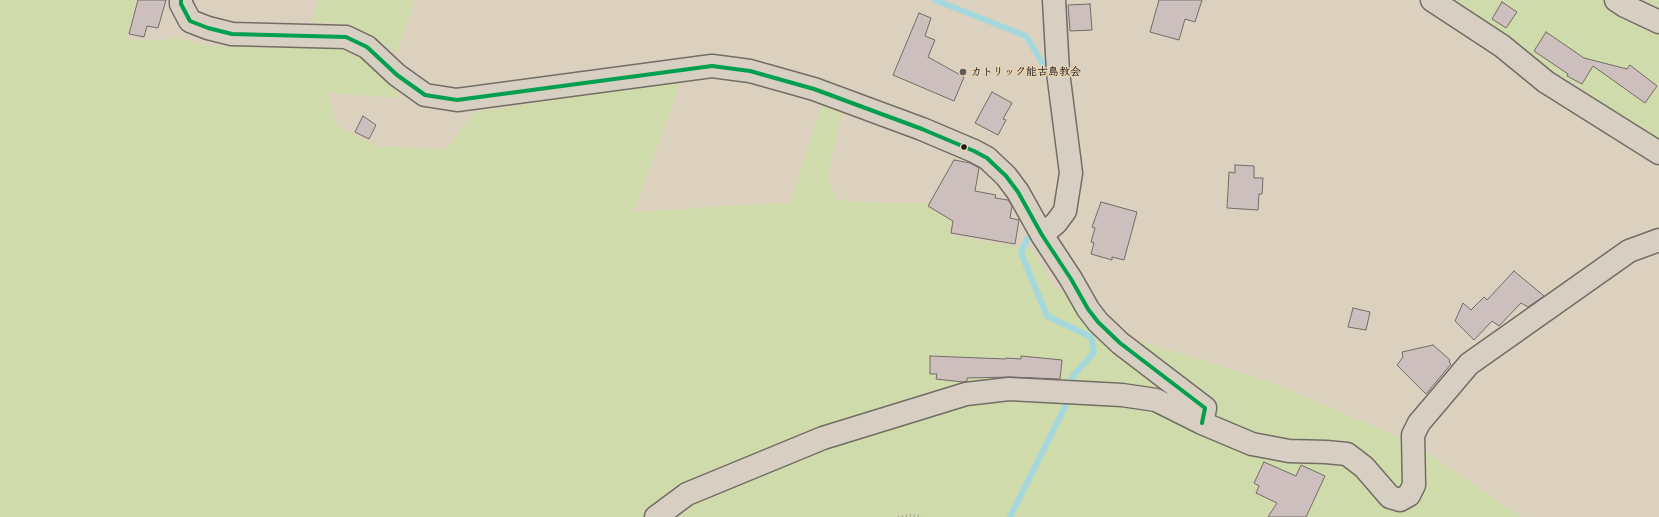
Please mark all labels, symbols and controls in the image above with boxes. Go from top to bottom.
place label: カトリック能古島教会 [971,65,1081,79]
marker: カトリック能古島教会 [958,67,968,77]
unlabelled marker [959,142,969,152]

